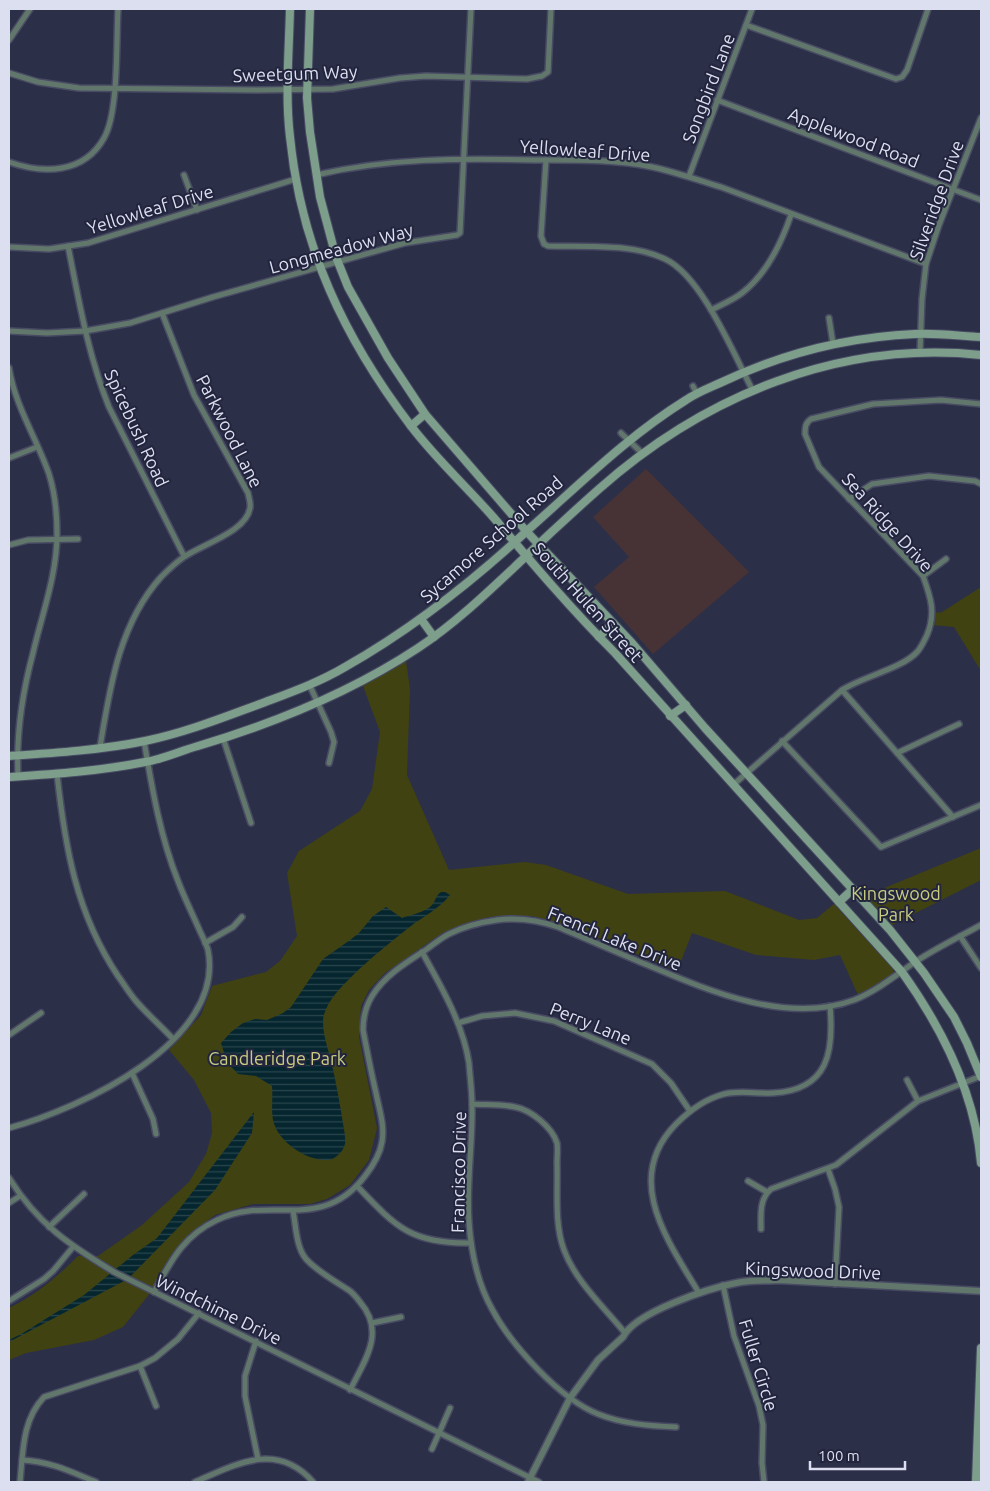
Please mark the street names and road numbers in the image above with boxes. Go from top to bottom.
street label: Songbird Lane [678,30,738,146]
street label: Sweetgum Way [232,61,358,85]
street label: Applewood Road [786,103,922,171]
street label: Yellowleaf Drive [519,135,651,165]
street label: Silveridge Drive [905,137,967,263]
street label: Yellowleaf Drive [84,180,216,238]
street label: Longmeadow Way [267,219,416,277]
street label: Spicebush Road [101,366,173,490]
street label: Parkwood Lane [193,371,267,491]
street label: Sea Ridge Drive [838,469,938,575]
street label: Sycamore School Road [416,472,566,606]
street label: South Hulen Street [529,538,647,666]
street label: French Lake Drive [545,902,685,974]
street label: Perry Lane [547,998,635,1048]
street label: Francisco Drive [447,1111,469,1233]
street label: Kingswood Drive [745,1258,881,1282]
street label: Windchime Drive [153,1270,285,1348]
street label: Fuller Circle [736,1317,782,1413]

